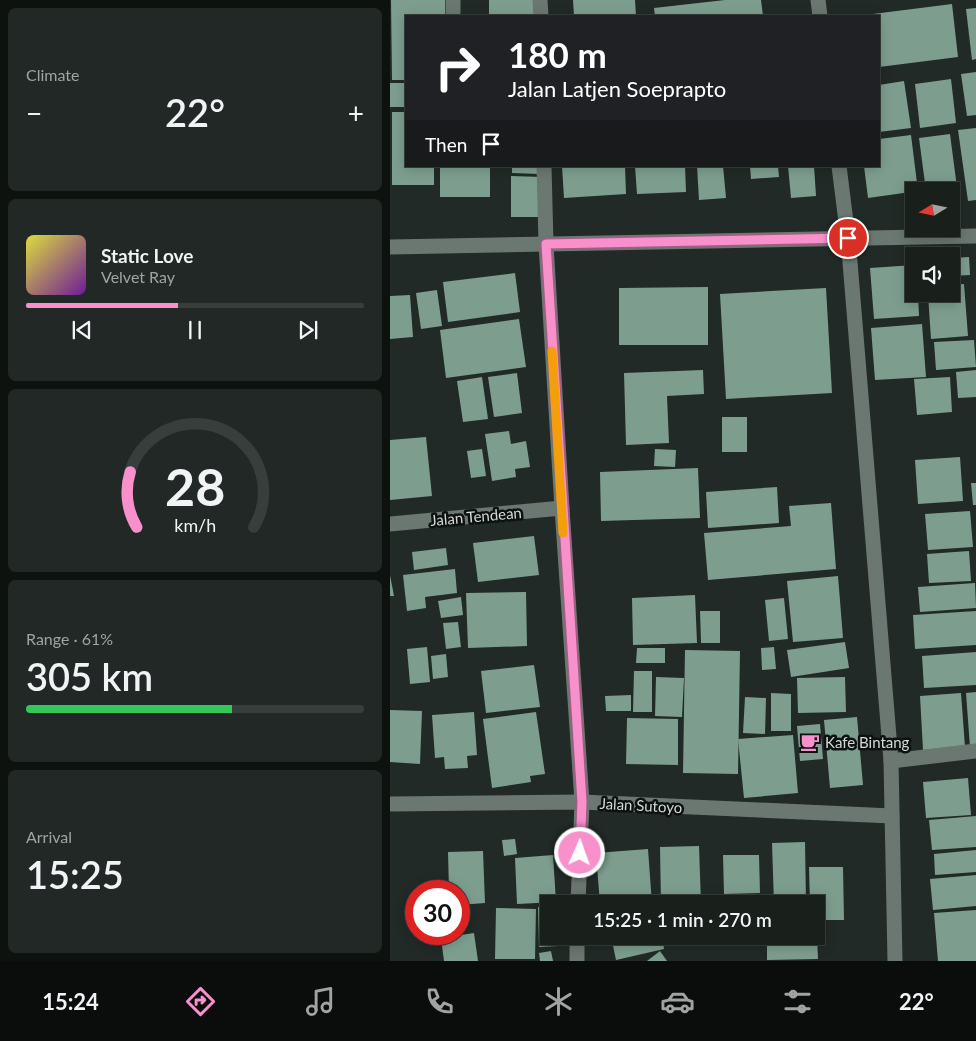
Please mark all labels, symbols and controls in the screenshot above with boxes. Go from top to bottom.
text: 180 m [508,33,607,75]
icon: right [425,35,490,100]
text: Climate [26,65,79,84]
text: Jalan Latjen Soeprapto [508,75,726,102]
text: 22° [165,89,225,135]
text: − [26,96,42,130]
text: + [348,96,364,130]
icon: arrive [477,130,505,158]
text: Then [425,133,467,156]
north arrow [905,182,960,238]
map controls [905,182,960,302]
pin [827,217,869,259]
icon: arrive [834,224,862,252]
text: Static Love [101,244,193,267]
button: sound [905,247,960,302]
text: Velvet Ray [101,267,175,286]
icon: previous [68,316,96,344]
icon: pause [181,316,209,344]
icon: next [294,316,322,344]
text: 28 [165,455,225,517]
street label: Jalan Tendean [430,503,522,529]
text: km/h [174,514,216,536]
text: Range · 61% [26,629,113,648]
text: 305 km [26,653,153,699]
cafe icon: Kafe Bintang [799,731,821,753]
place label: Kafe Bintang [825,733,910,751]
street label: Jalan Sutoyo [599,794,683,816]
position arrow [553,826,605,878]
text: Arrival [26,827,72,846]
text: 15:25 [26,851,124,897]
speed limit sign: 30 [405,880,470,945]
text: 15:25 · 1 min · 270 m [593,908,772,931]
icon: directions [183,984,218,1019]
icon: music [303,984,338,1019]
icon: phone [422,984,457,1019]
icon: climate [541,984,576,1019]
icon: car [660,984,695,1019]
icon: filters [780,984,815,1019]
text: 15:24 [42,988,99,1015]
text: 22° [899,988,934,1015]

